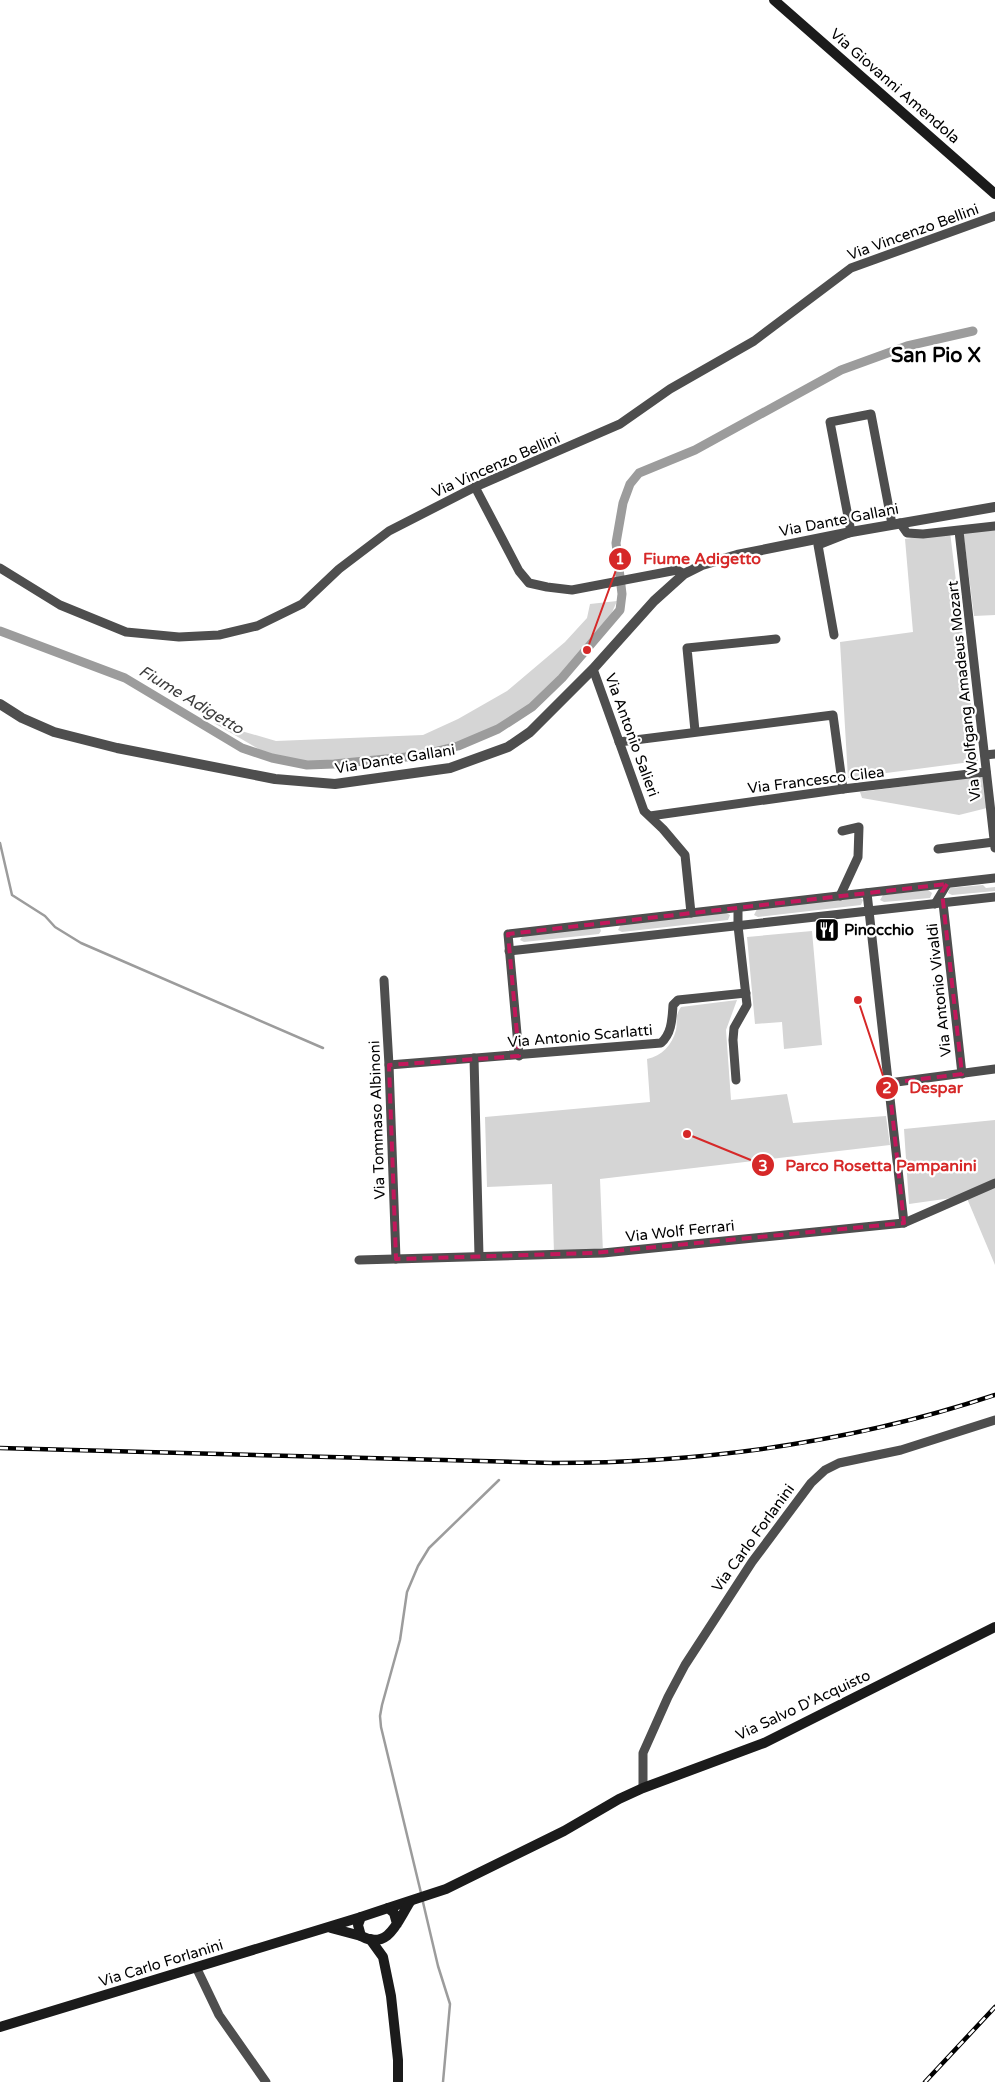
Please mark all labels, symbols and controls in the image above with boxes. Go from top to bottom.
street label: Via Giovanni Amendola [827,25,963,147]
street label: Via Vincenzo Bellini [845,200,981,264]
district label: San Pio X [891,344,981,368]
street label: Via Vincenzo Bellini [429,429,563,501]
street label: Via Dante Gallani [778,500,900,540]
callout: Fiume Adigetto [608,543,771,574]
text: Fiume Adigetto [643,549,761,569]
text: 1 [615,550,625,568]
street label: Via Wolfgang Amadeus Mozart [943,580,985,802]
water label: Fiume Adigetto [135,661,248,740]
street label: Via Antonio Salieri [601,671,663,799]
street label: Via Dante Gallani [334,741,456,777]
street label: Via Francesco Cilea [747,763,885,797]
restaurant icon: Pinocchio [814,917,840,943]
place label: Pinocchio [844,921,914,939]
street label: Via Antonio Vivaldi [923,922,955,1058]
street label: Via Antonio Scarlatti [507,1021,653,1051]
street label: Via Tommaso Albinoni [365,1040,389,1200]
callout: Despar [874,1072,973,1103]
text: Despar [909,1078,964,1098]
text: 2 [882,1079,892,1097]
callout: Parco Rosetta Pampanini [751,1150,987,1181]
text: Parco Rosetta Pampanini [785,1156,977,1176]
text: 3 [758,1157,768,1175]
street label: Via Wolf Ferrari [625,1216,735,1246]
street label: Via Carlo Forlanini [708,1481,798,1595]
street label: Via Salvo D'Acquisto [733,1666,873,1744]
street label: Via Carlo Forlanini [97,1936,225,1990]

